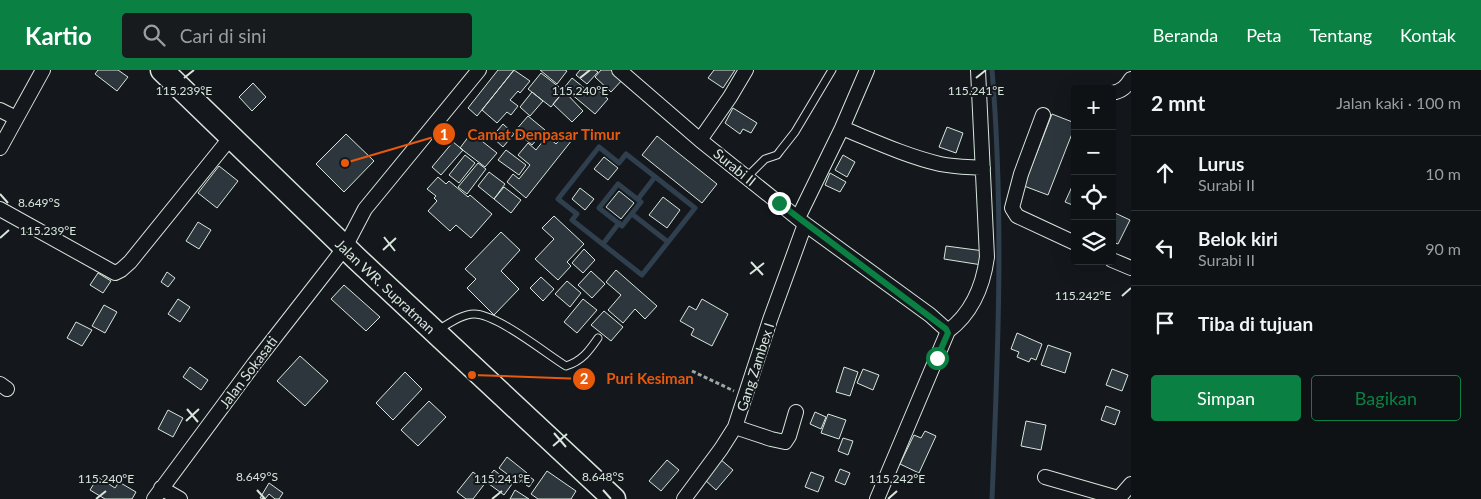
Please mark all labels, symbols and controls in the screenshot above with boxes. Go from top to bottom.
search box [122,13,472,58]
text: Kartio [25,21,92,50]
icon: search [140,21,168,49]
text: Cari di sini [180,24,266,47]
text: Beranda [1153,24,1218,46]
text: Peta [1246,24,1281,46]
text: Tentang [1309,24,1372,46]
text: Kontak [1400,24,1456,46]
text: 115.239°E [156,83,212,98]
text: 115.240°E [552,83,608,98]
text: 115.241°E [948,83,1004,98]
map controls [1071,85,1116,265]
button: + [1071,85,1116,130]
text: 2 mnt [1151,90,1205,115]
text: Jalan kaki · 100 m [1336,93,1461,112]
callout: Camat Denpasar Timur [432,119,630,149]
text: 1 [440,125,448,143]
text: Camat Denpasar Timur [468,125,621,143]
button: − [1071,130,1116,175]
street label: Surabi II [710,145,760,189]
text: Lurus [1198,152,1244,175]
icon: ahead [1151,159,1179,187]
text: 10 m [1425,164,1461,183]
button: locate [1071,175,1116,220]
text: Surabi II [1198,175,1255,194]
route end [768,192,791,215]
text: 8.649°S [18,195,60,210]
button: layers [1071,220,1116,265]
text: 115.239°E [20,223,76,238]
text: Belok kiri [1198,227,1278,250]
icon: left [1151,234,1179,262]
street label: Jalan WR. Supratman [333,235,439,337]
text: 90 m [1425,239,1461,258]
text: Surabi II [1198,250,1255,269]
text: 115.242°E [1055,288,1111,303]
icon: arrive [1151,309,1179,337]
text: Tiba di tujuan [1198,312,1313,335]
street label: Gang Zambex I [733,320,777,414]
street label: Jalan Sokasati [216,333,280,411]
route start [926,347,949,370]
callout: Puri Kesiman [571,364,704,394]
text: 2 [580,369,589,387]
text: Puri Kesiman [606,369,694,387]
button: Simpan [1151,375,1301,421]
button: Bagikan [1311,375,1461,421]
text: 8.649°S [236,469,278,484]
text: 8.648°S [582,469,624,484]
text: 115.240°E [78,471,134,486]
text: 115.241°E [474,471,530,486]
text: 115.242°E [869,471,925,486]

